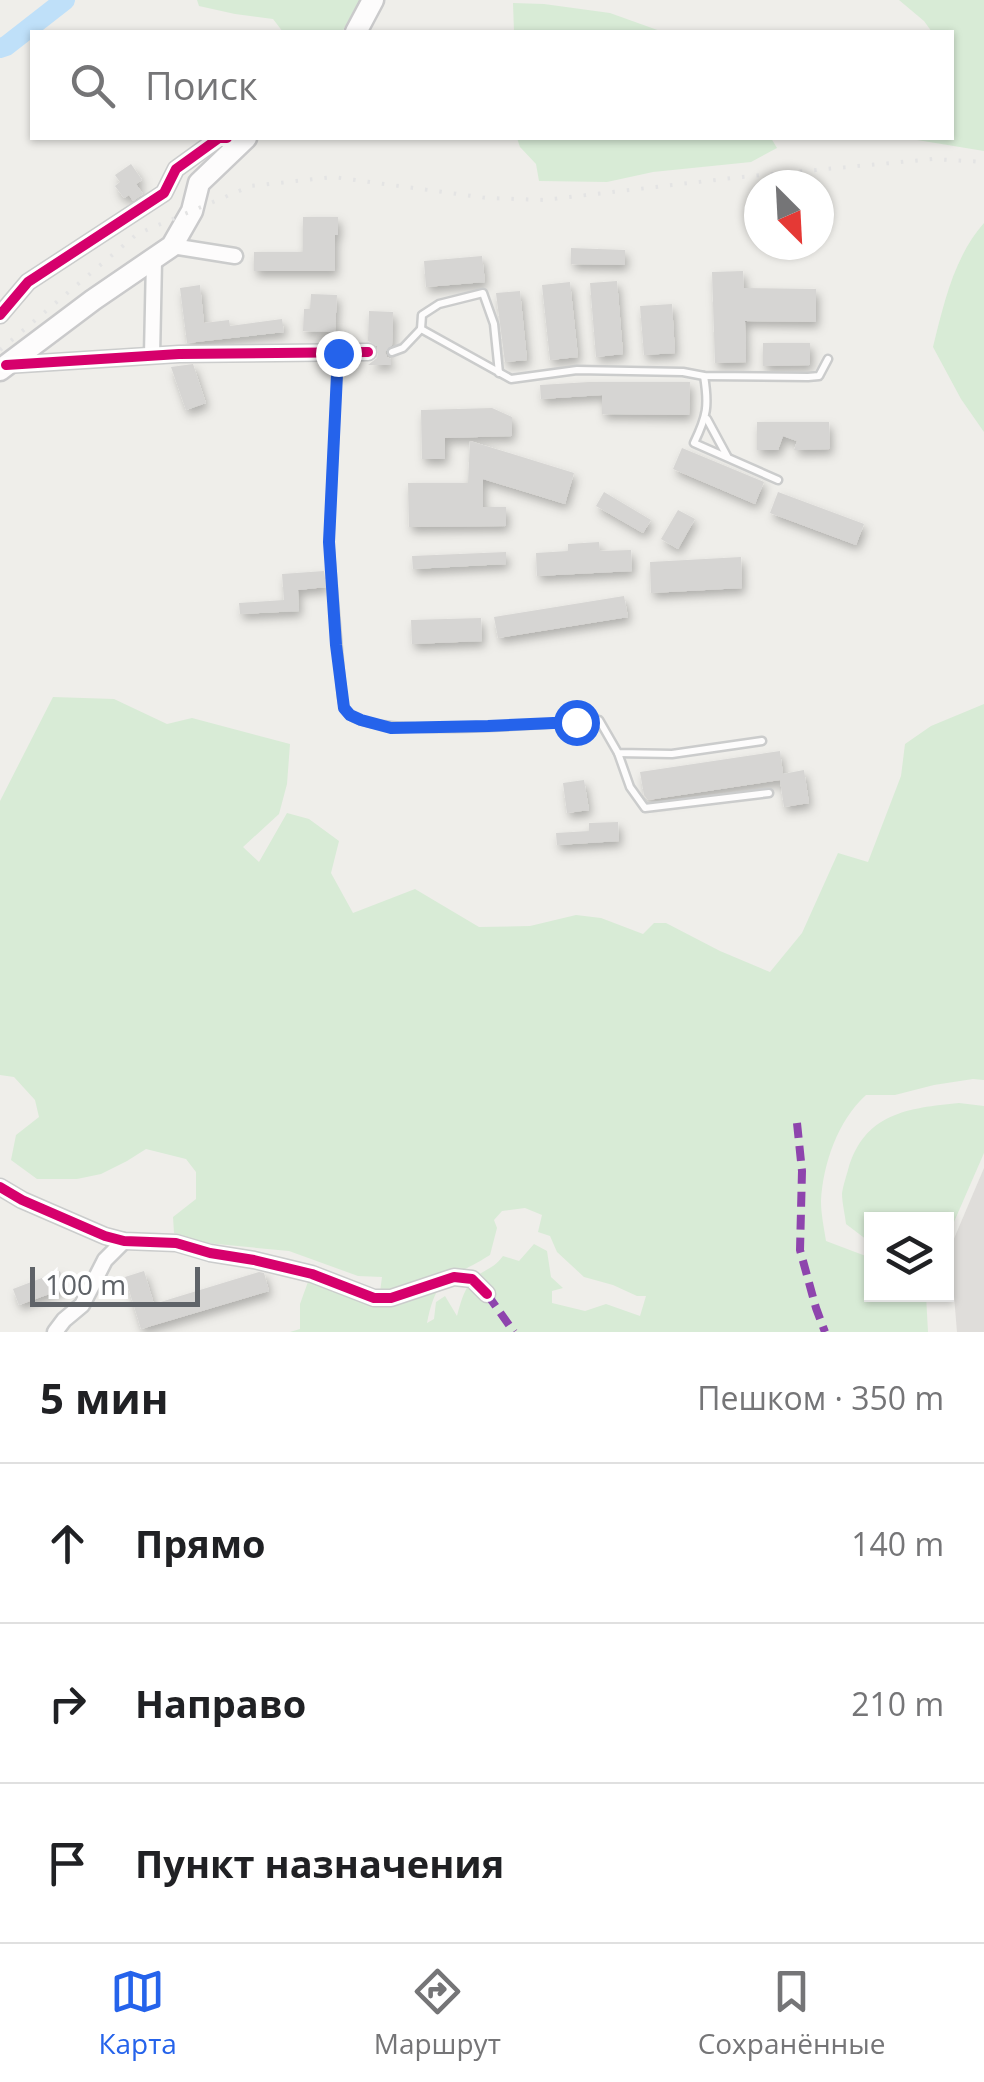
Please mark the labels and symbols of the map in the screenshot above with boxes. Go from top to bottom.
north arrow [744,170,834,260]
route end [316,331,362,377]
route start [554,700,600,746]
scale bar [30,1262,200,1306]

